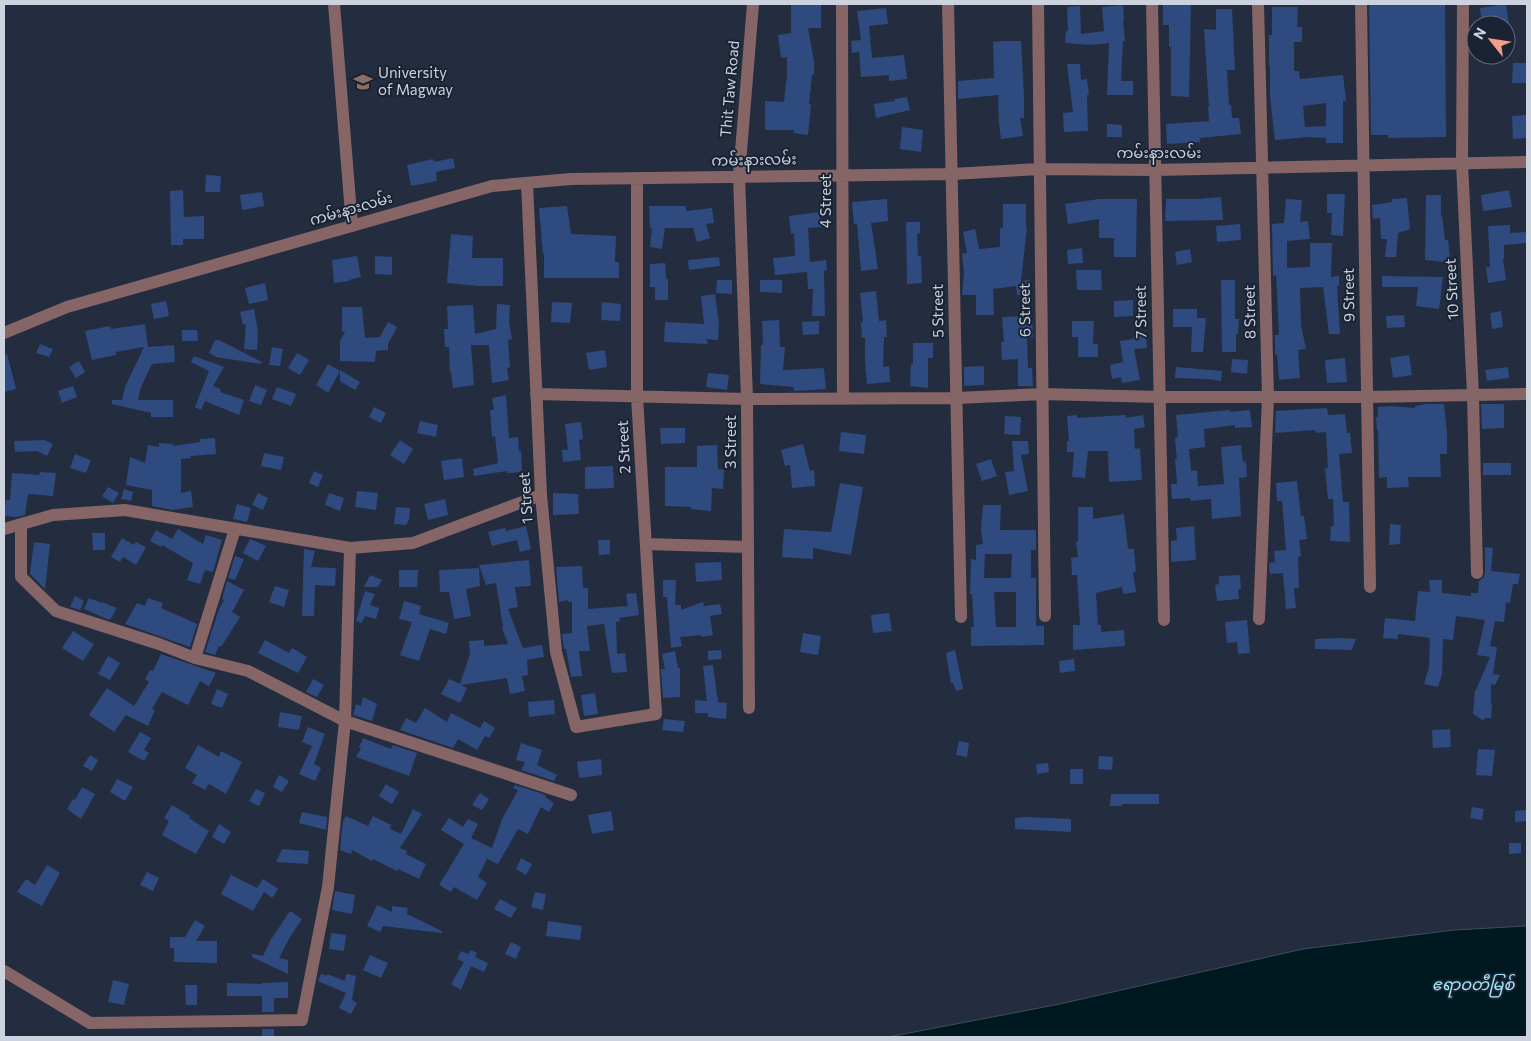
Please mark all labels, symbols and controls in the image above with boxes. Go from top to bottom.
north arrow [1466,15,1516,65]
text: N [1469,24,1489,42]
street label: Thit Taw Road [716,40,742,138]
place label: University of Magway [378,63,453,98]
school or university icon: University of Magway [352,71,374,93]
street label: ကမ်းနားလမ်း [1117,143,1201,165]
street label: ကမ်းနားလမ်း [711,149,797,173]
street label: 4 Street [816,174,834,228]
street label: ကမ်းနားလမ်း [307,188,395,232]
street label: 10 Street [1440,258,1462,320]
street label: 9 Street [1339,268,1357,322]
street label: 6 Street [1015,283,1033,337]
street label: 5 Street [928,284,946,338]
street label: 7 Street [1131,285,1149,339]
street label: 8 Street [1240,285,1258,339]
street label: 3 Street [721,415,739,469]
street label: 2 Street [613,420,633,474]
street label: 1 Street [514,472,536,524]
water label: ဧရာဝတီမြစ် [1432,973,1516,998]

